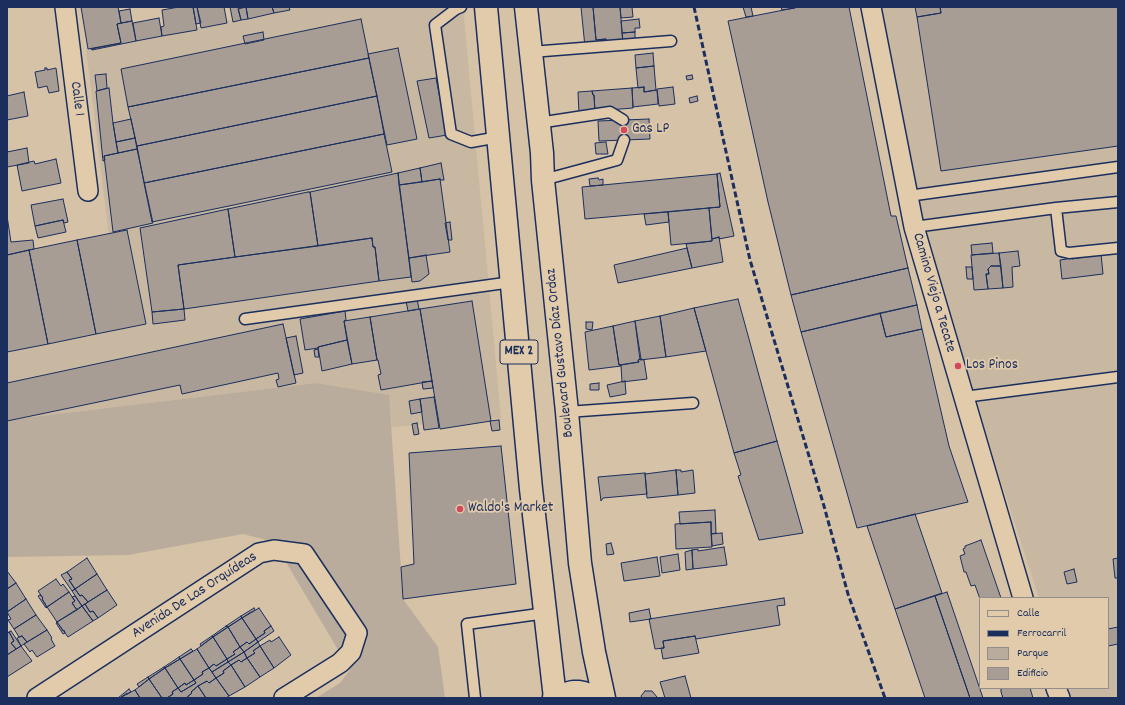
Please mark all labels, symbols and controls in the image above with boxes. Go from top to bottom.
street label: Calle 1 [65,81,87,117]
place label: Gas LP [632,121,669,139]
marker: Gas LP [619,125,629,135]
street label: Camino Viejo a Tecate [907,231,959,355]
street label: Boulevard Gustavo Díaz Ordaz [543,268,579,438]
road number: MEX 2 [500,340,538,364]
place label: Los Pinos [966,357,1018,375]
marker: Los Pinos [953,361,963,371]
place label: Waldo's Market [468,500,553,518]
marker: Waldo's Market [455,504,465,514]
street label: Avenida De Las Orquídeas [129,549,261,643]
legend [979,597,1109,689]
text: Calle [1017,605,1040,622]
text: Ferrocarril [1017,625,1066,642]
text: Parque [1017,645,1048,662]
text: Edificio [1017,665,1048,682]

